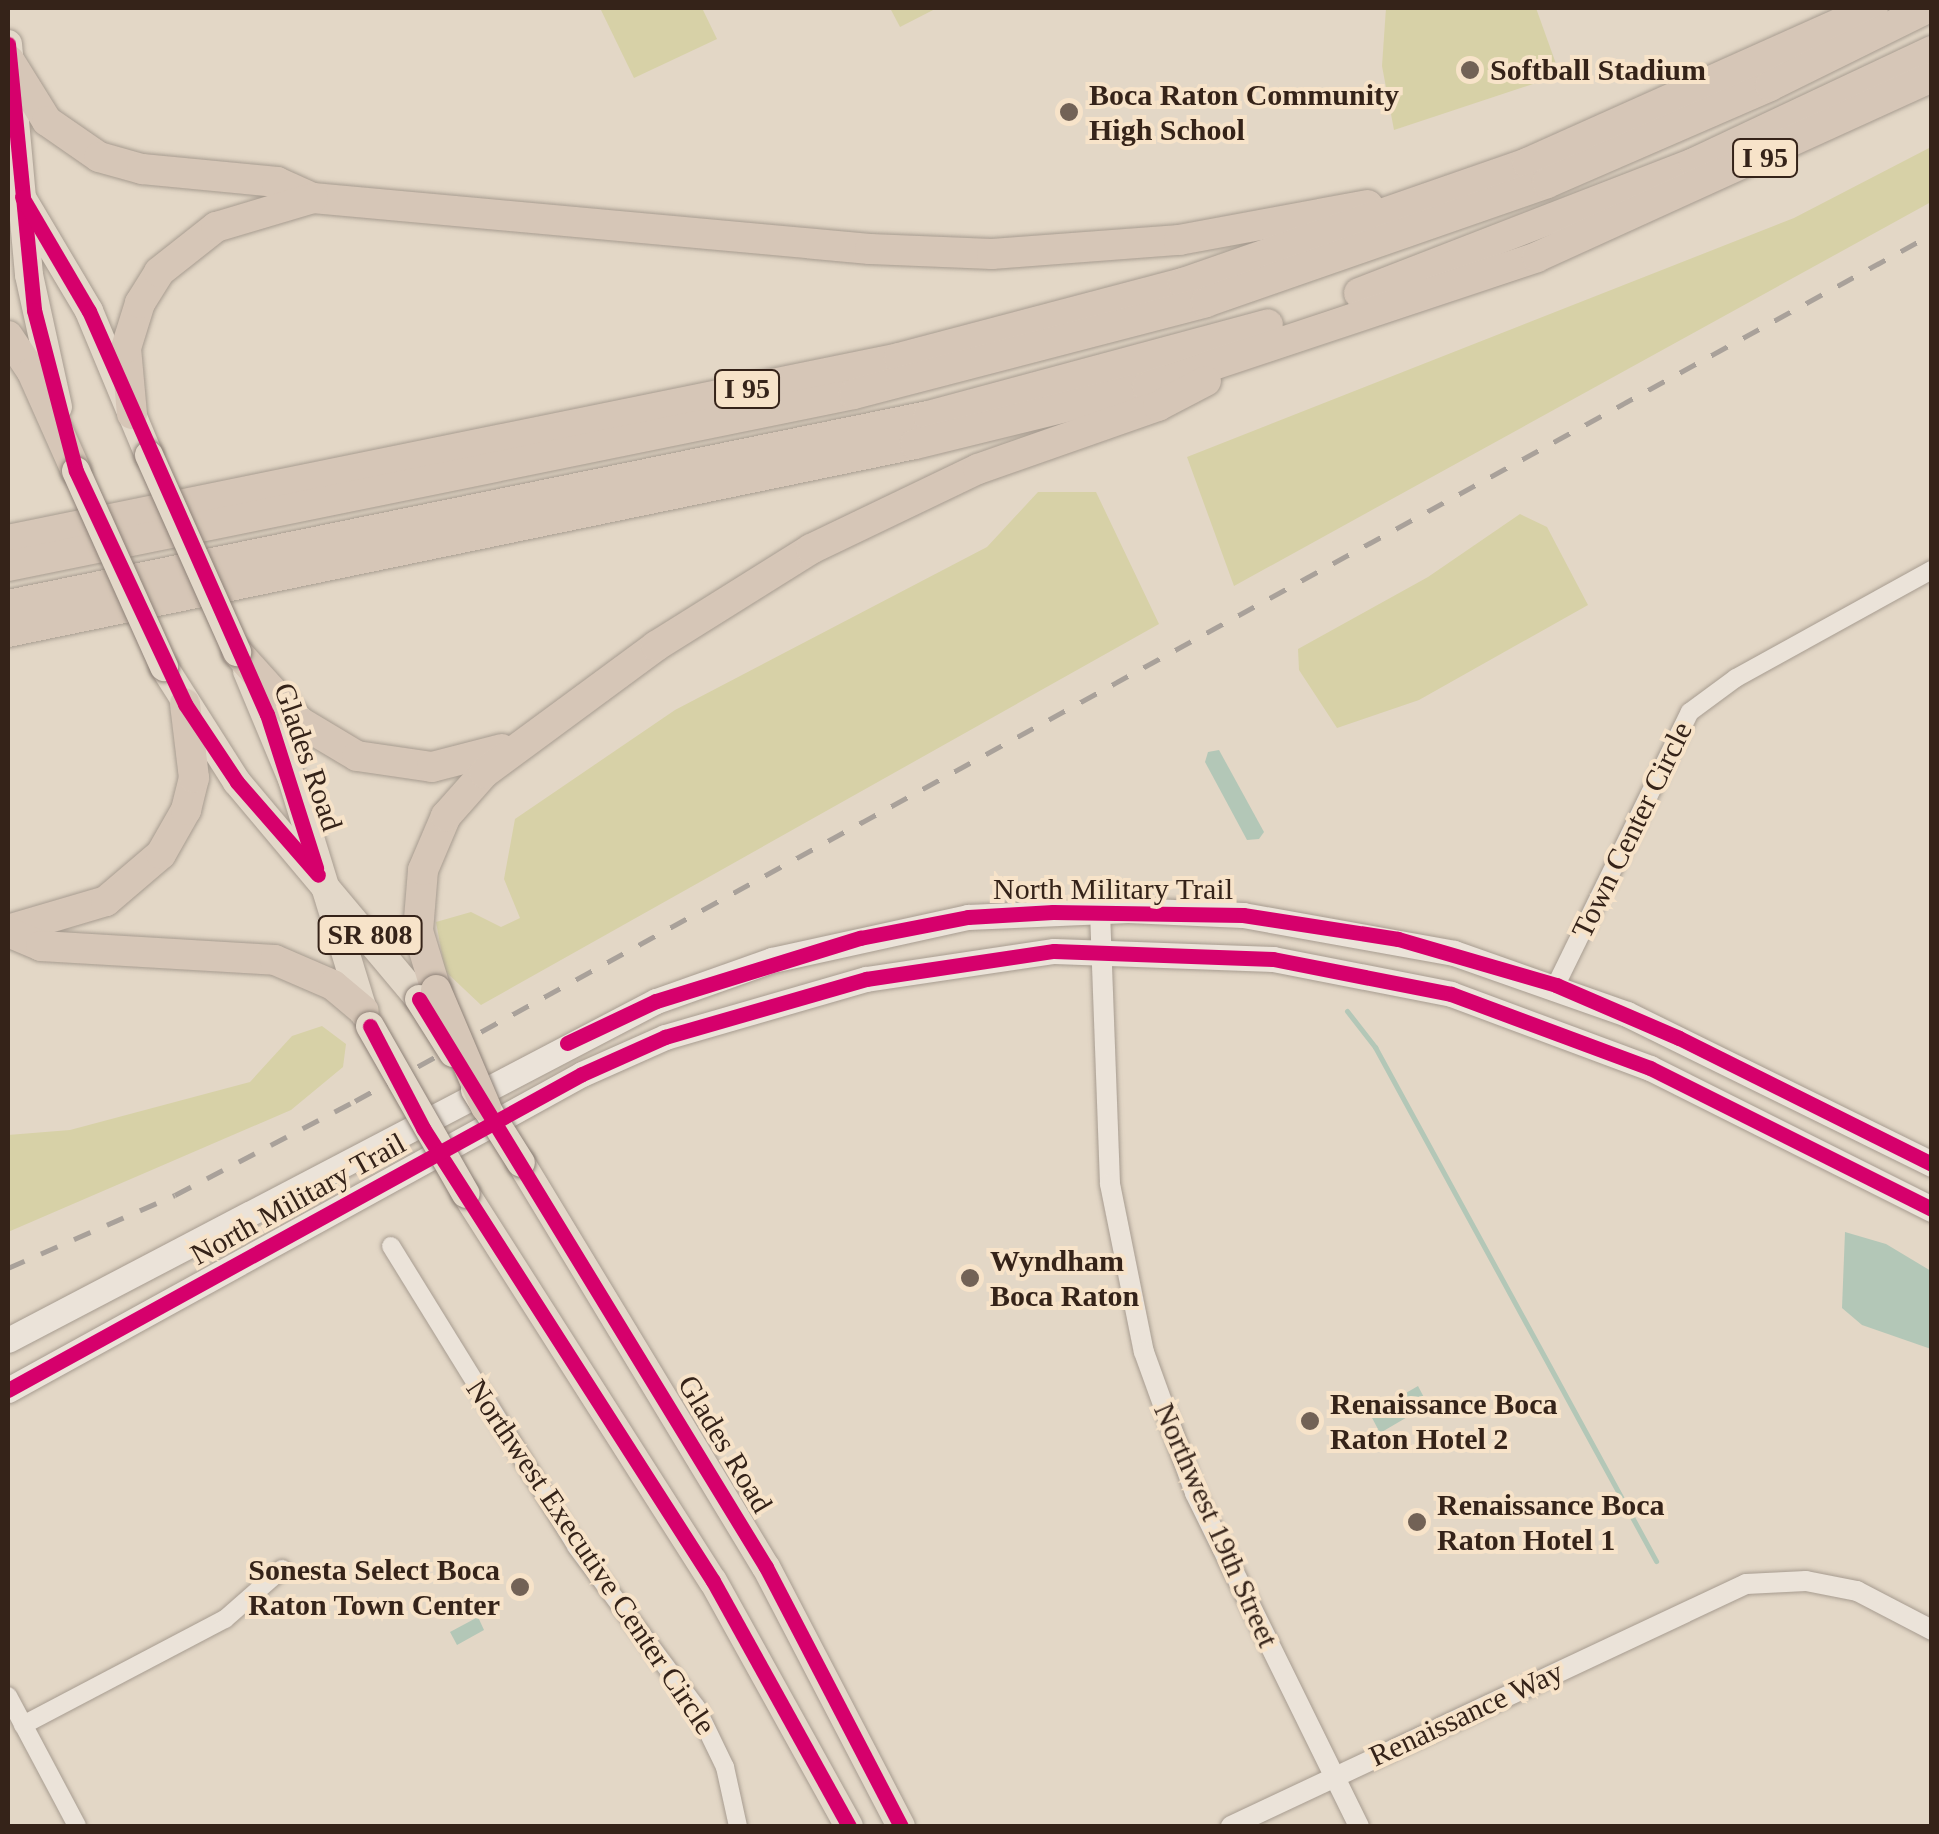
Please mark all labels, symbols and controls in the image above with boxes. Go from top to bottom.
place label: Softball Stadium [1490,52,1706,88]
marker: Softball Stadium [1459,59,1481,81]
place label: Boca Raton Community High School [1089,77,1399,148]
marker: Boca Raton Community High School [1058,101,1080,123]
road number: I 95 [1730,135,1800,181]
road number: I 95 [712,366,782,412]
street label: Glades Road [266,678,350,836]
street label: Town Center Circle [1564,716,1700,944]
street label: North Military Trail [993,871,1233,907]
road number: SR 808 [318,912,422,958]
street label: North Military Trail [184,1125,412,1273]
place label: Wyndham Boca Raton [990,1243,1139,1314]
marker: Wyndham Boca Raton [959,1267,981,1289]
street label: Glades Road [670,1369,780,1519]
street label: Northwest Executive Center Circle [458,1373,724,1741]
place label: Renaissance Boca Raton Hotel 2 [1330,1386,1557,1456]
street label: Northwest 19th Street [1146,1397,1286,1653]
marker: Renaissance Boca Raton Hotel 2 [1299,1410,1321,1432]
place label: Renaissance Boca Raton Hotel 1 [1437,1487,1664,1558]
marker: Renaissance Boca Raton Hotel 1 [1406,1511,1428,1533]
place label: Sonesta Select Boca Raton Town Center [248,1552,500,1622]
marker: Sonesta Select Boca Raton Town Center [509,1576,531,1598]
street label: Renaissance Way [1363,1653,1569,1775]

